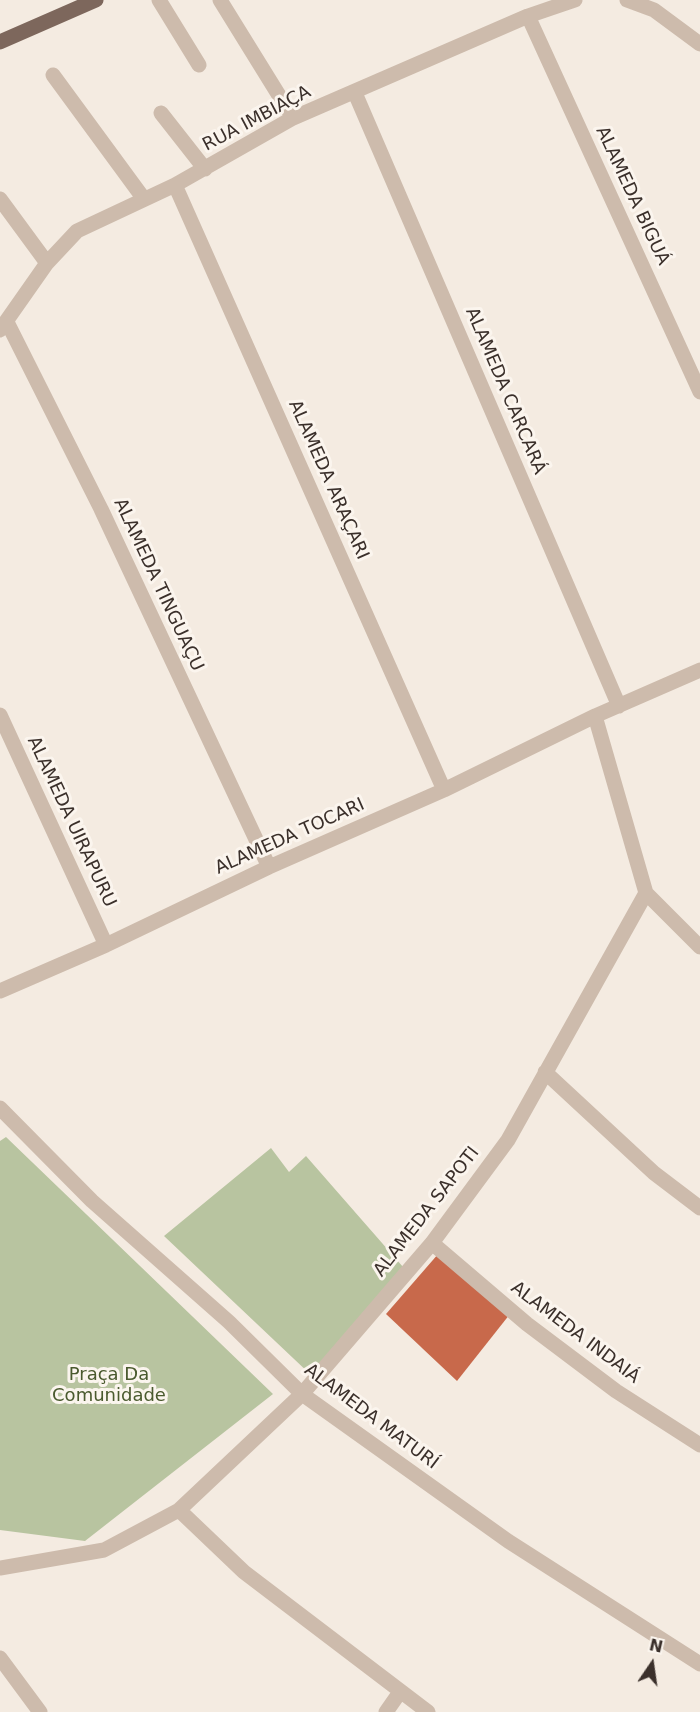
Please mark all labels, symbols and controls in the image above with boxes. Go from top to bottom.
street label: RUA IMBIAÇA [199,82,315,156]
street label: ALAMEDA BIGUÁ [590,123,674,269]
street label: ALAMEDA CARCARÁ [460,304,550,478]
street label: ALAMEDA ARAÇARI [283,397,373,563]
street label: ALAMEDA TINGUAÇU [108,495,208,675]
street label: ALAMEDA UIRAPURU [22,733,120,911]
street label: ALAMEDA TOCARI [212,794,368,880]
street label: ALAMEDA SAPOTI [370,1143,484,1281]
street label: ALAMEDA INDAIÁ [506,1277,644,1389]
street label: ALAMEDA MATURÍ [300,1360,442,1474]
park label: Praça Da Comunidade [52,1364,166,1406]
north arrow [622,1634,682,1694]
text: N [647,1635,665,1657]

